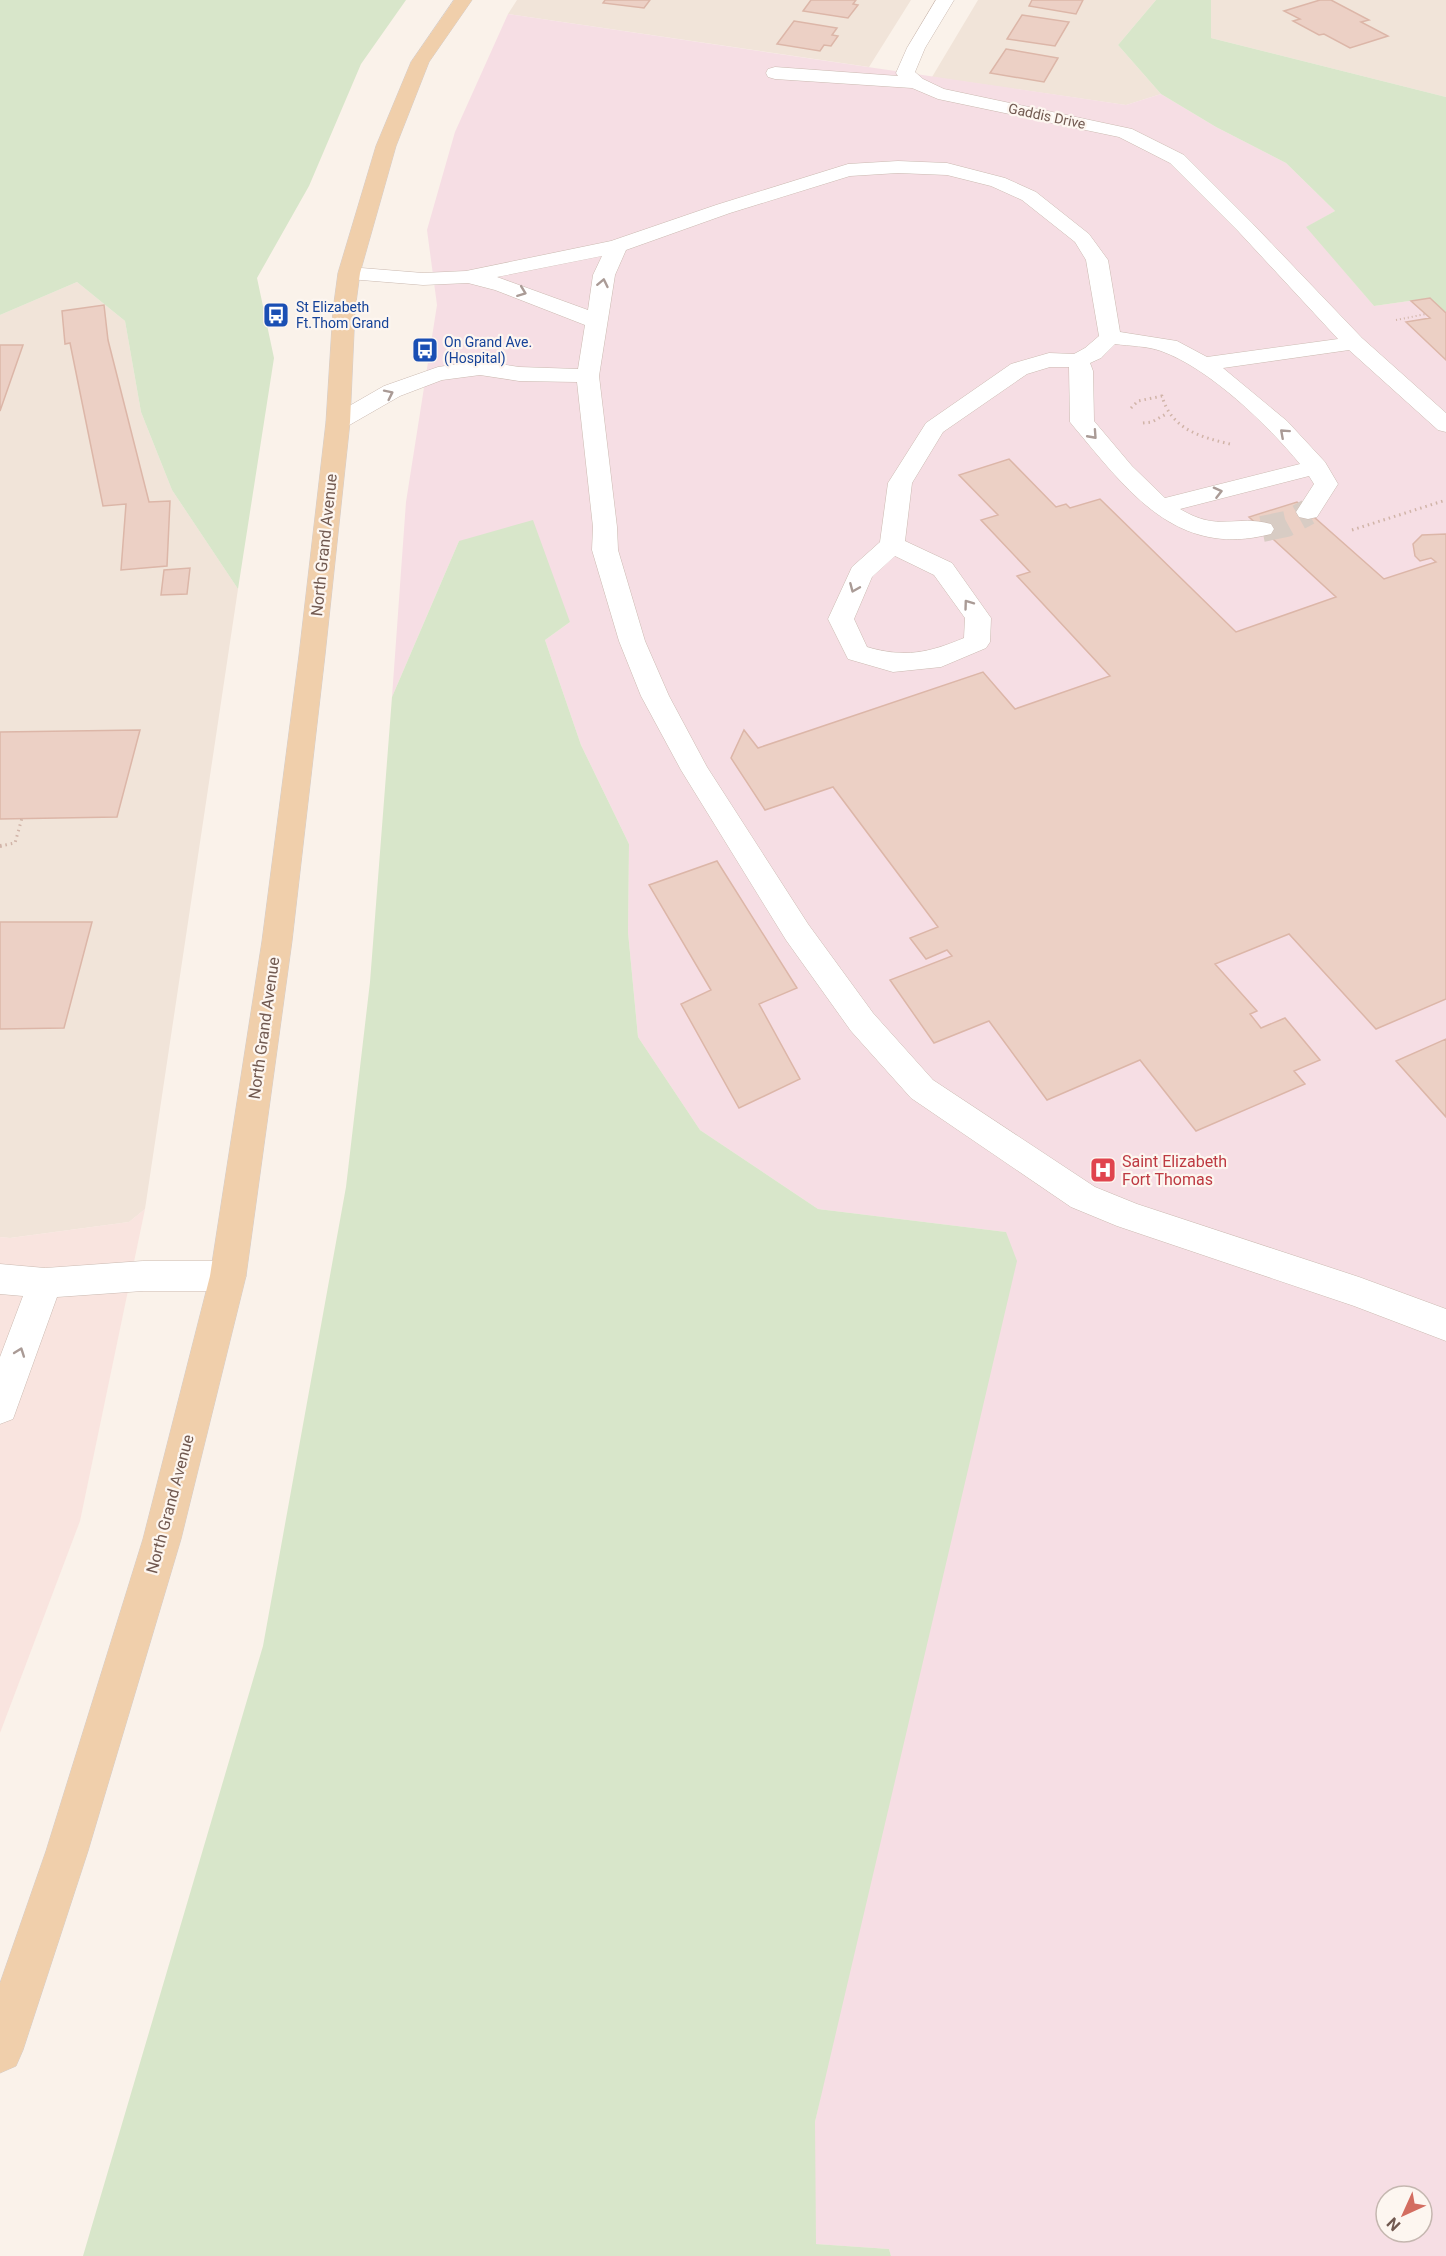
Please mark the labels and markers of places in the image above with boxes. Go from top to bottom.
place label: St Elizabeth Ft.Thom Grand [296,299,389,331]
bus stop icon: St Elizabeth Ft.Thom Grand [261,300,291,330]
place label: On Grand Ave. (Hospital) [444,334,532,367]
bus stop icon: On Grand Ave. (Hospital) [410,335,440,365]
place label: Saint Elizabeth Fort Thomas [1122,1152,1227,1189]
hospital icon: Saint Elizabeth Fort Thomas [1088,1155,1118,1185]

